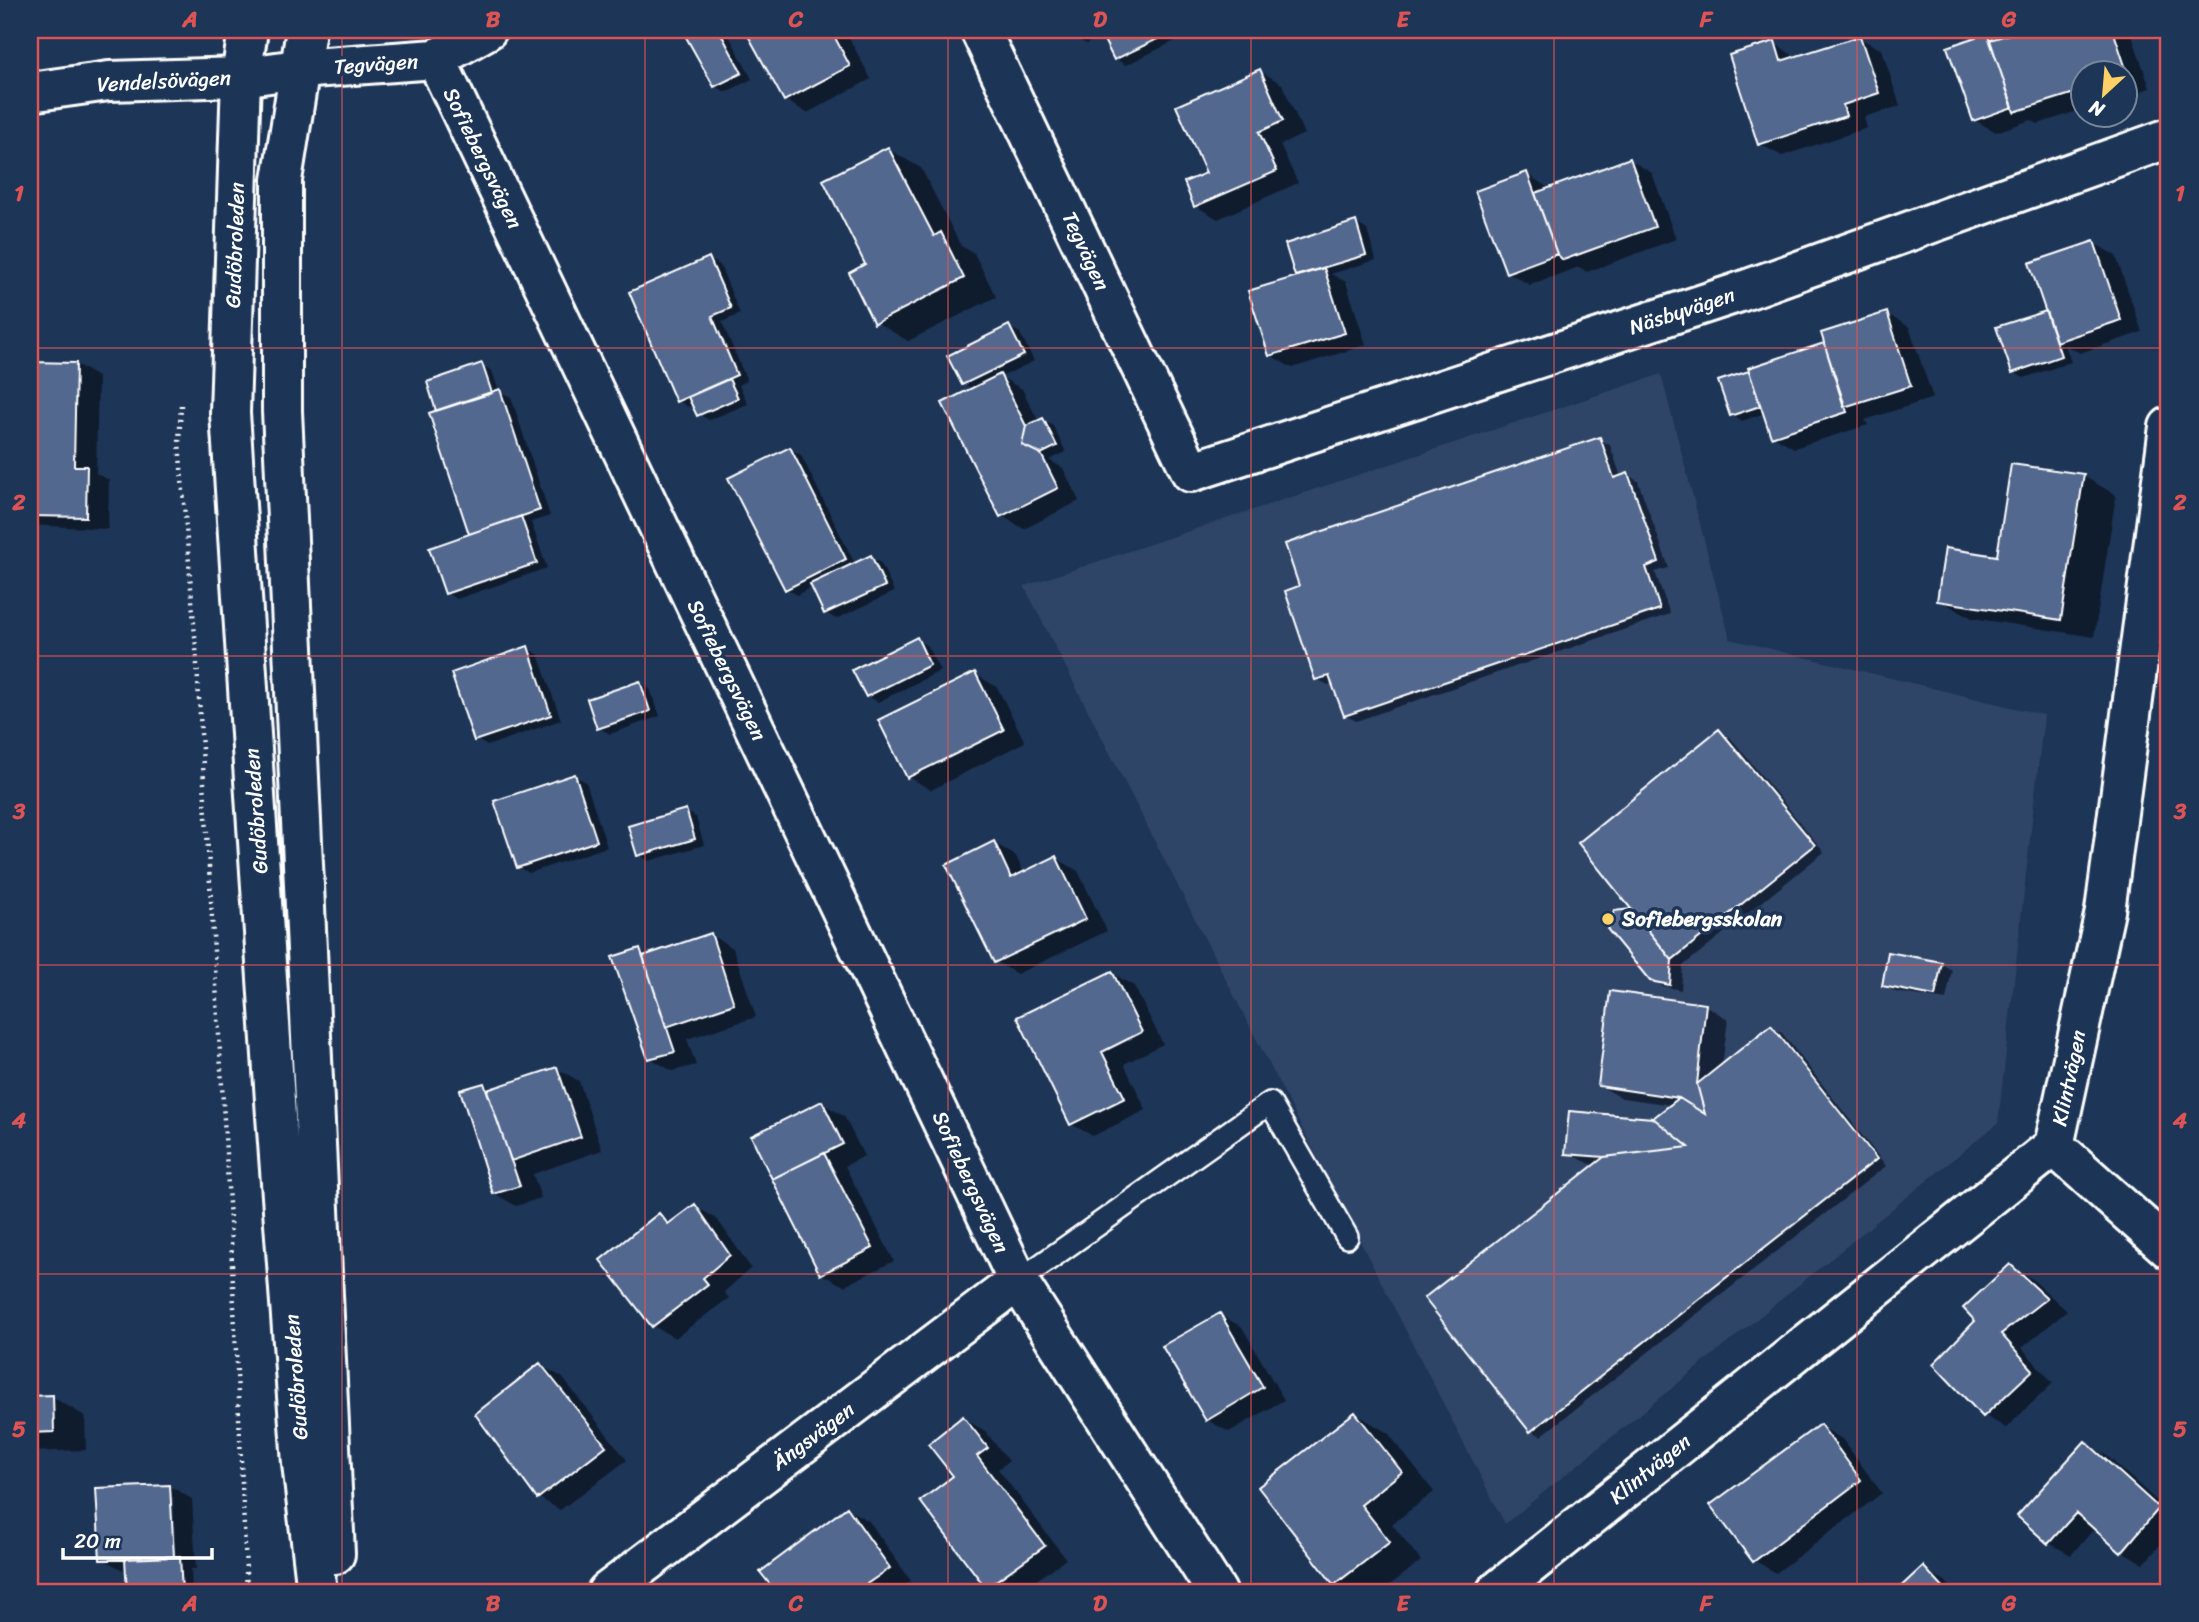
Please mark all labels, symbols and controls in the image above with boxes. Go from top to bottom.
text: A [181,0,198,40]
text: B [486,0,501,40]
text: C [788,0,804,40]
text: D [1093,0,1108,40]
text: E [1397,0,1412,40]
text: F [1699,0,1714,40]
text: G [2001,0,2017,40]
street label: Tegvägen [333,42,419,86]
street label: Vendelsövägen [96,59,232,103]
north arrow [2070,60,2140,130]
street label: Sofiebergsvägen [432,81,534,235]
text: N [2083,91,2111,127]
text: 1 [14,173,24,214]
text: 1 [2175,173,2185,214]
street label: Gudöbroleden [214,181,256,309]
street label: Tegvägen [1051,205,1121,297]
street label: Näsbyvägen [1624,276,1740,346]
text: 2 [11,482,26,523]
text: 2 [2172,482,2187,523]
street label: Sofiebergsvägen [676,593,778,747]
street label: Gudöbroleden [233,747,279,875]
text: 3 [12,791,26,832]
text: 3 [2173,791,2187,832]
place label: Sofiebergsskolan [1621,900,1783,938]
marker: Sofiebergsskolan [1600,911,1616,927]
street label: Klintvägen [2040,1026,2098,1130]
text: 4 [11,1100,27,1141]
text: 4 [2172,1100,2188,1141]
street label: Sofiebergsvägen [921,1104,1021,1260]
street label: Gudöbroleden [273,1313,319,1441]
street label: Ängsvägen [762,1392,863,1481]
text: 5 [12,1409,26,1450]
text: 5 [2173,1409,2187,1450]
street label: Klintvägen [1600,1424,1700,1514]
scale bar [63,1517,212,1561]
text: 20 m [74,1522,121,1560]
text: A [181,1583,198,1622]
text: B [486,1583,501,1622]
text: C [788,1583,804,1622]
text: D [1093,1583,1108,1622]
text: E [1397,1583,1412,1622]
text: F [1699,1583,1714,1622]
text: G [2001,1583,2017,1622]

